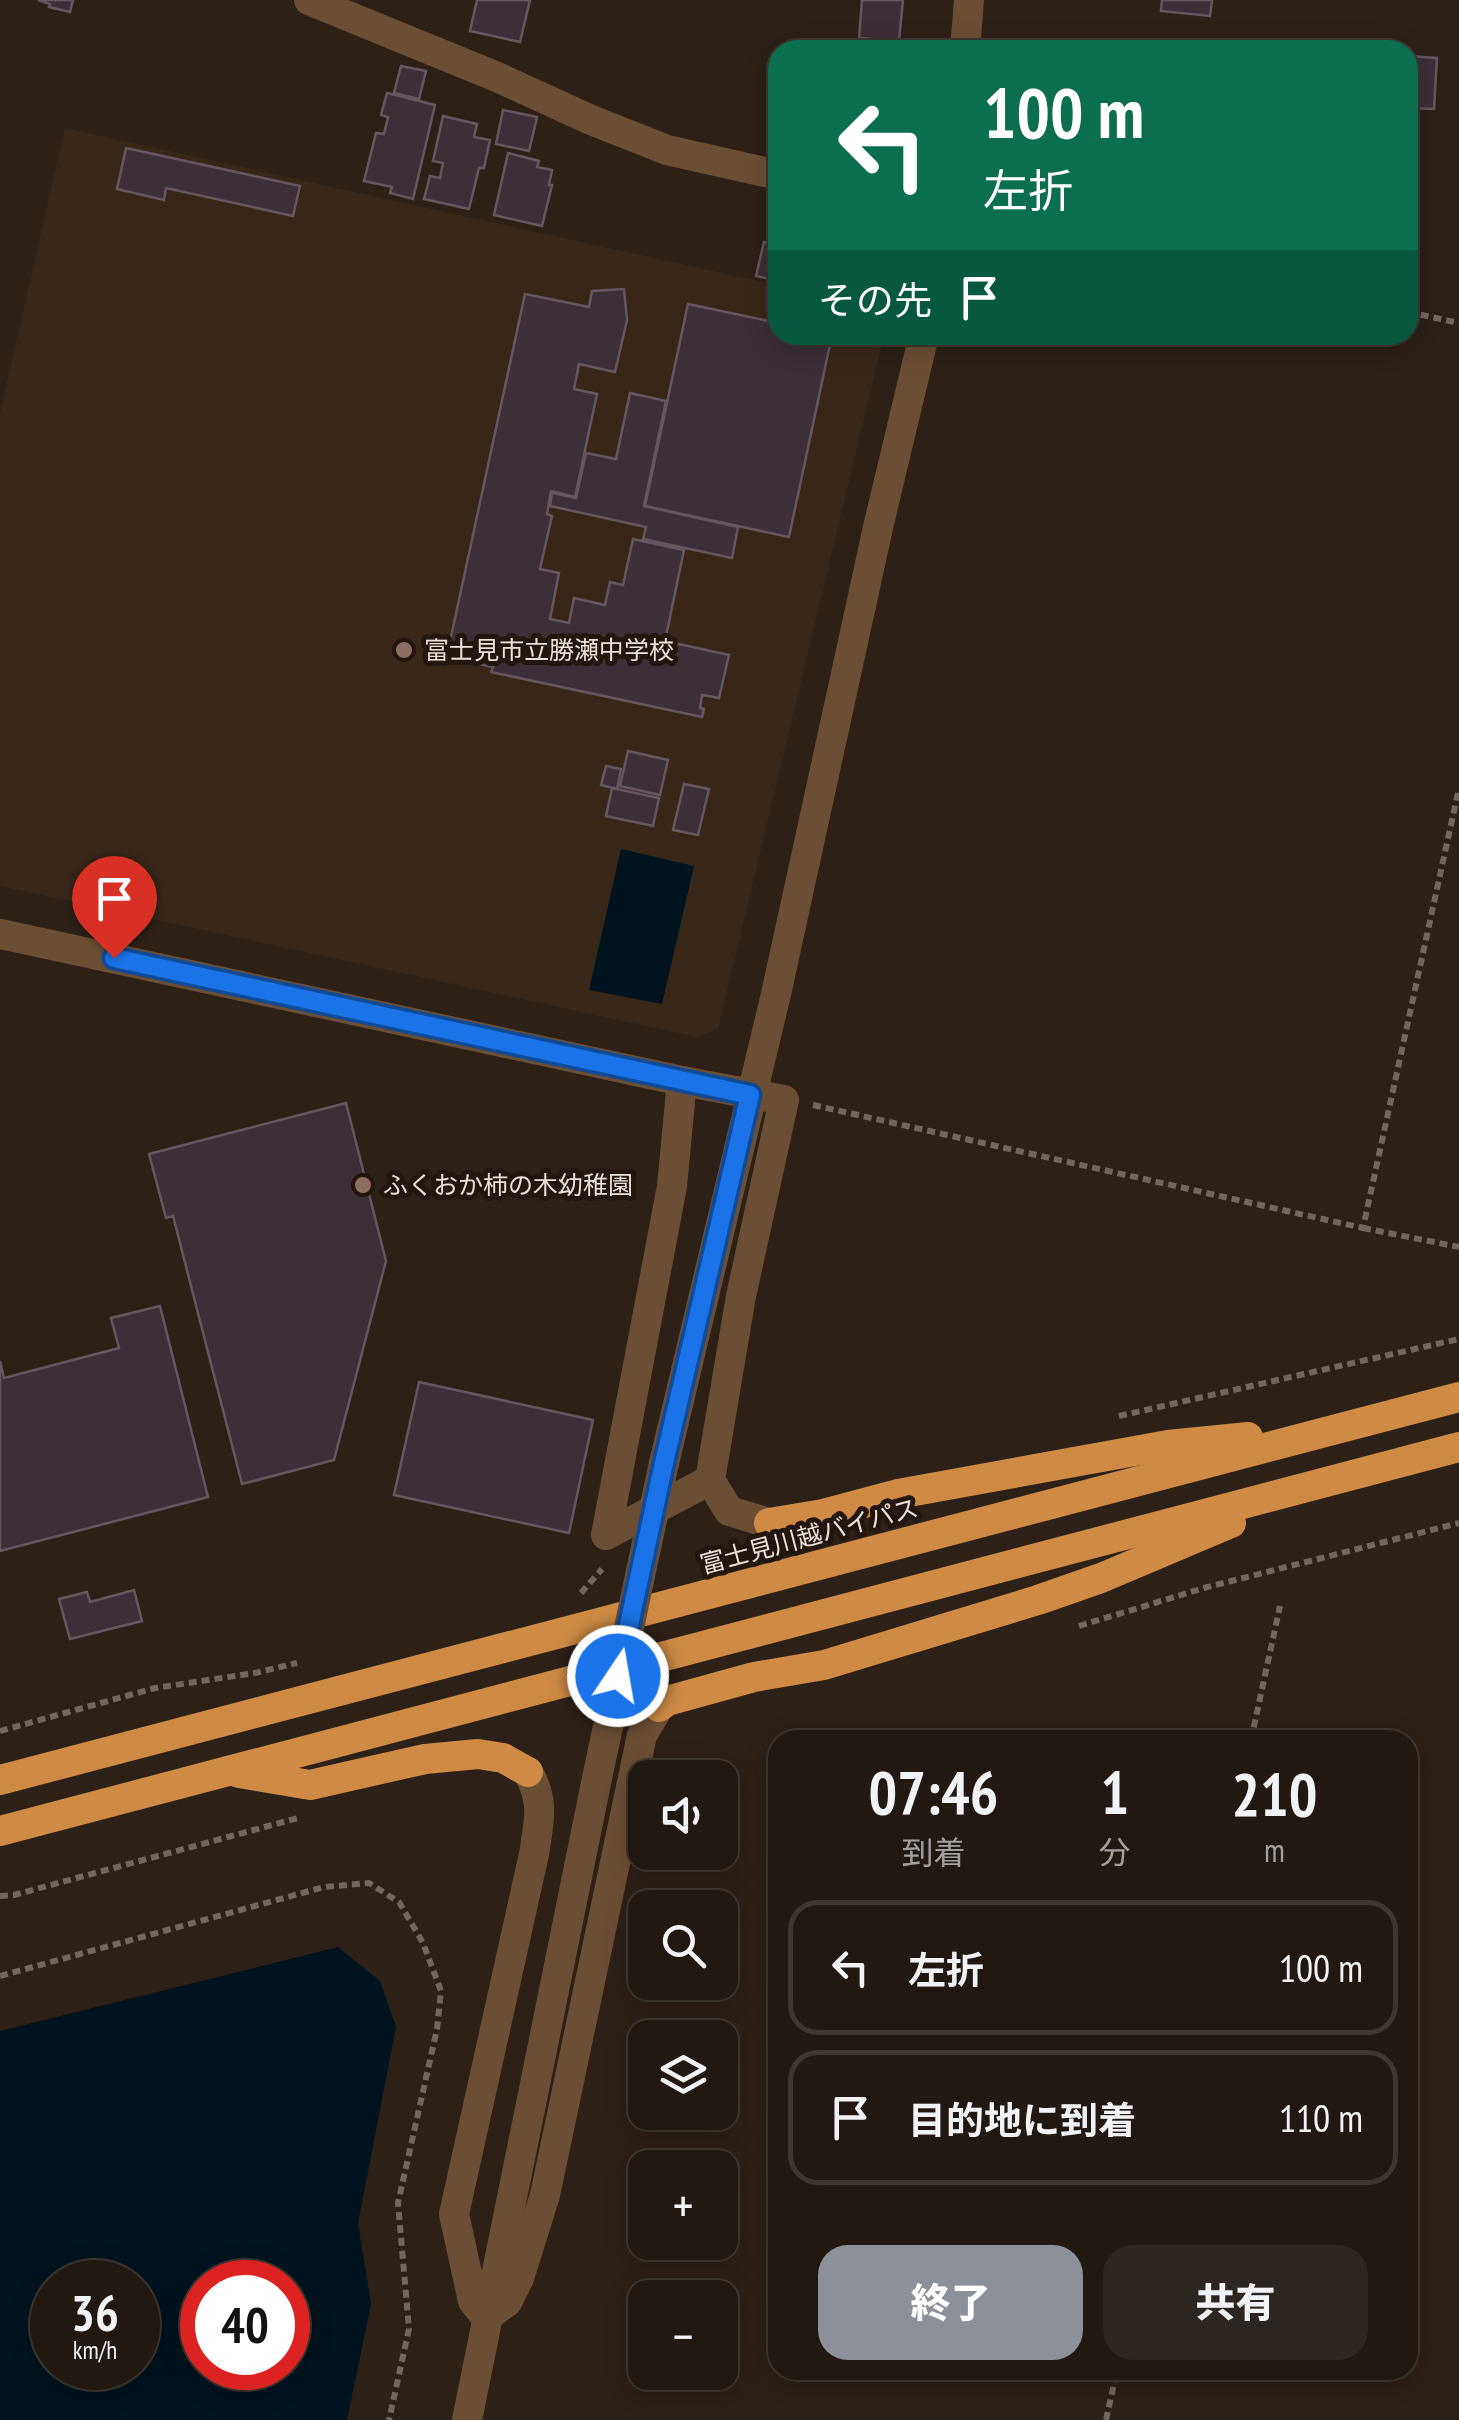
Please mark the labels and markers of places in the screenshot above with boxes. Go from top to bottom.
place label: 富士見市立勝瀬中学校 [424,634,674,666]
marker: 富士見市立勝瀬中学校 [393,639,415,661]
pin [72,856,157,959]
place label: ふくおか柿の木幼稚園 [383,1169,633,1201]
marker: ふくおか柿の木幼稚園 [352,1174,374,1196]

